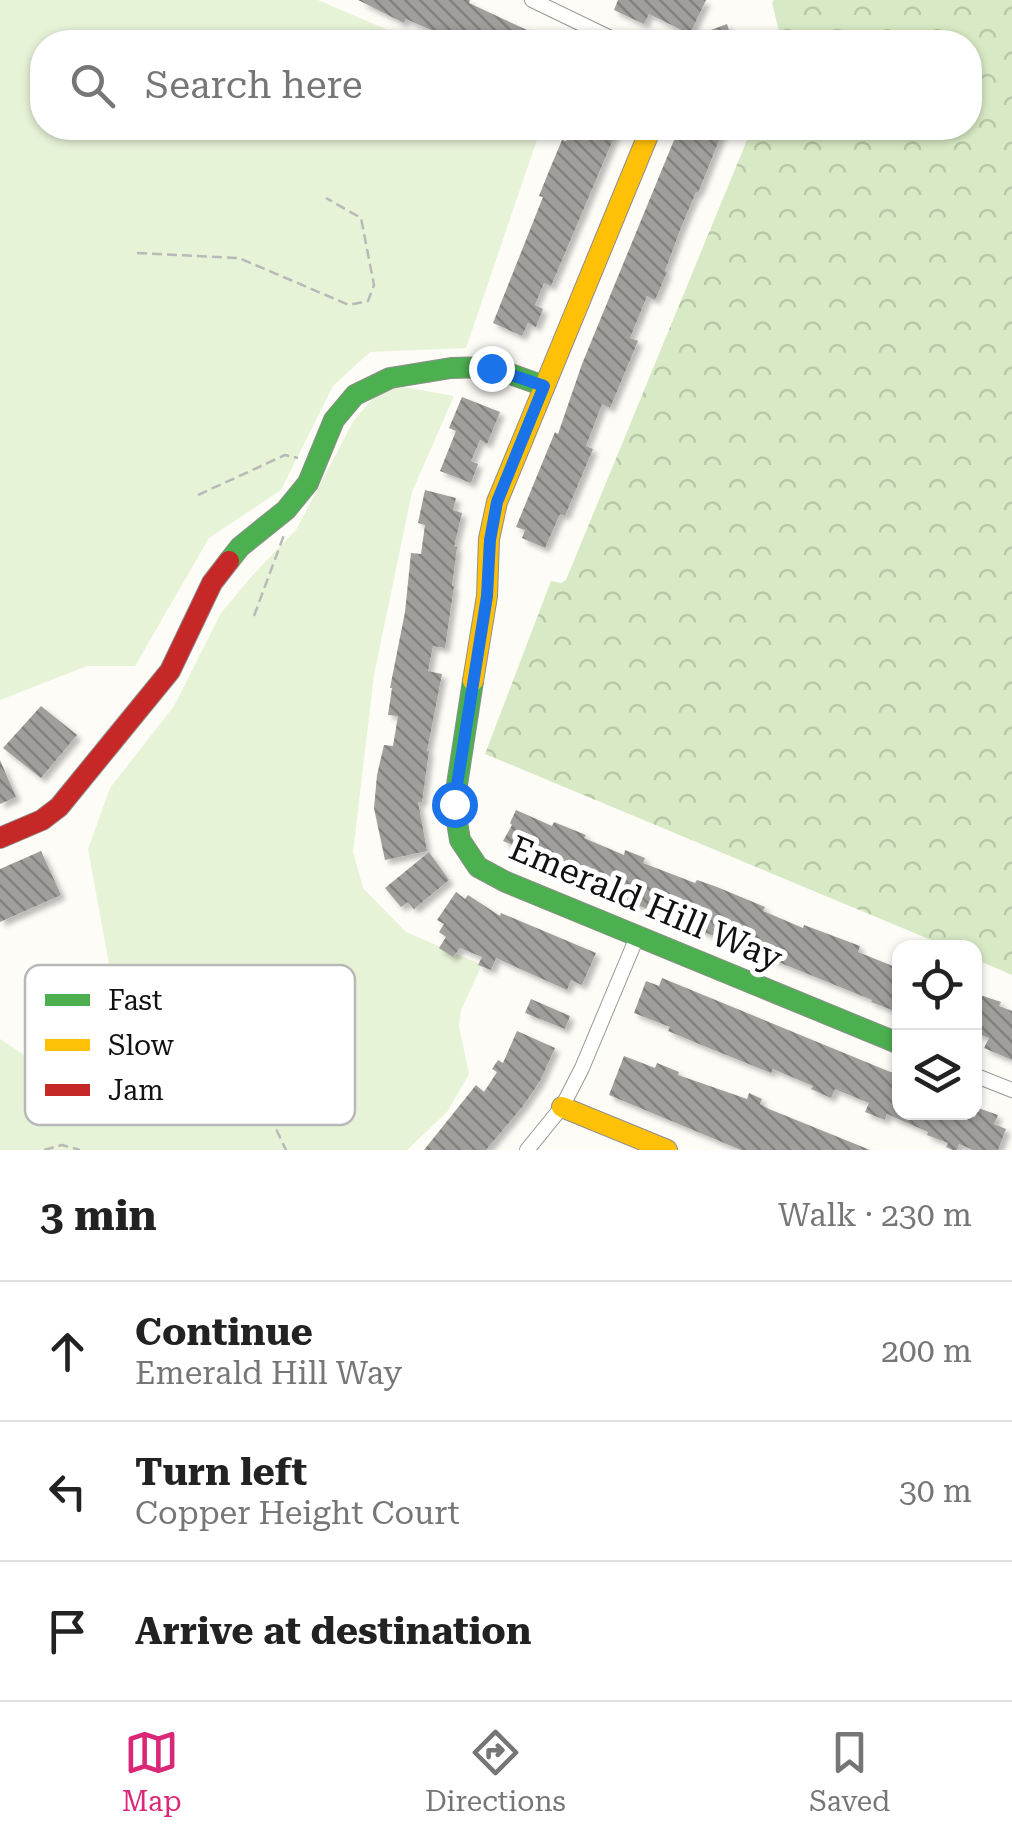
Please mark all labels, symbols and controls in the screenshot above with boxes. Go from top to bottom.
search box [30,30,982,140]
icon: search [65,58,120,113]
text: Search here [145,63,363,107]
route end [469,346,515,392]
route start [432,782,478,828]
street label: Emerald Hill Way [503,827,789,980]
map controls [892,940,982,1120]
button: locate [892,940,982,1030]
legend [25,965,355,1125]
text: Fast [108,984,162,1017]
text: Slow [108,1029,175,1062]
button: layers [892,1030,982,1120]
text: Jam [108,1074,164,1107]
text: 3 min [40,1191,157,1240]
text: Walk · 230 m [778,1196,972,1234]
text: Continue [135,1310,313,1354]
icon: ahead [40,1324,95,1379]
text: 200 m [881,1332,972,1370]
text: Emerald Hill Way [135,1354,402,1392]
text: Turn left [135,1450,307,1494]
icon: left [40,1464,95,1519]
text: 30 m [899,1472,972,1510]
text: Copper Height Court [135,1494,460,1532]
icon: arrive [40,1604,95,1659]
text: Arrive at destination [135,1609,531,1653]
tab: Map [122,1725,182,1818]
tab: Directions [425,1725,566,1818]
tab: Saved [809,1725,890,1818]

